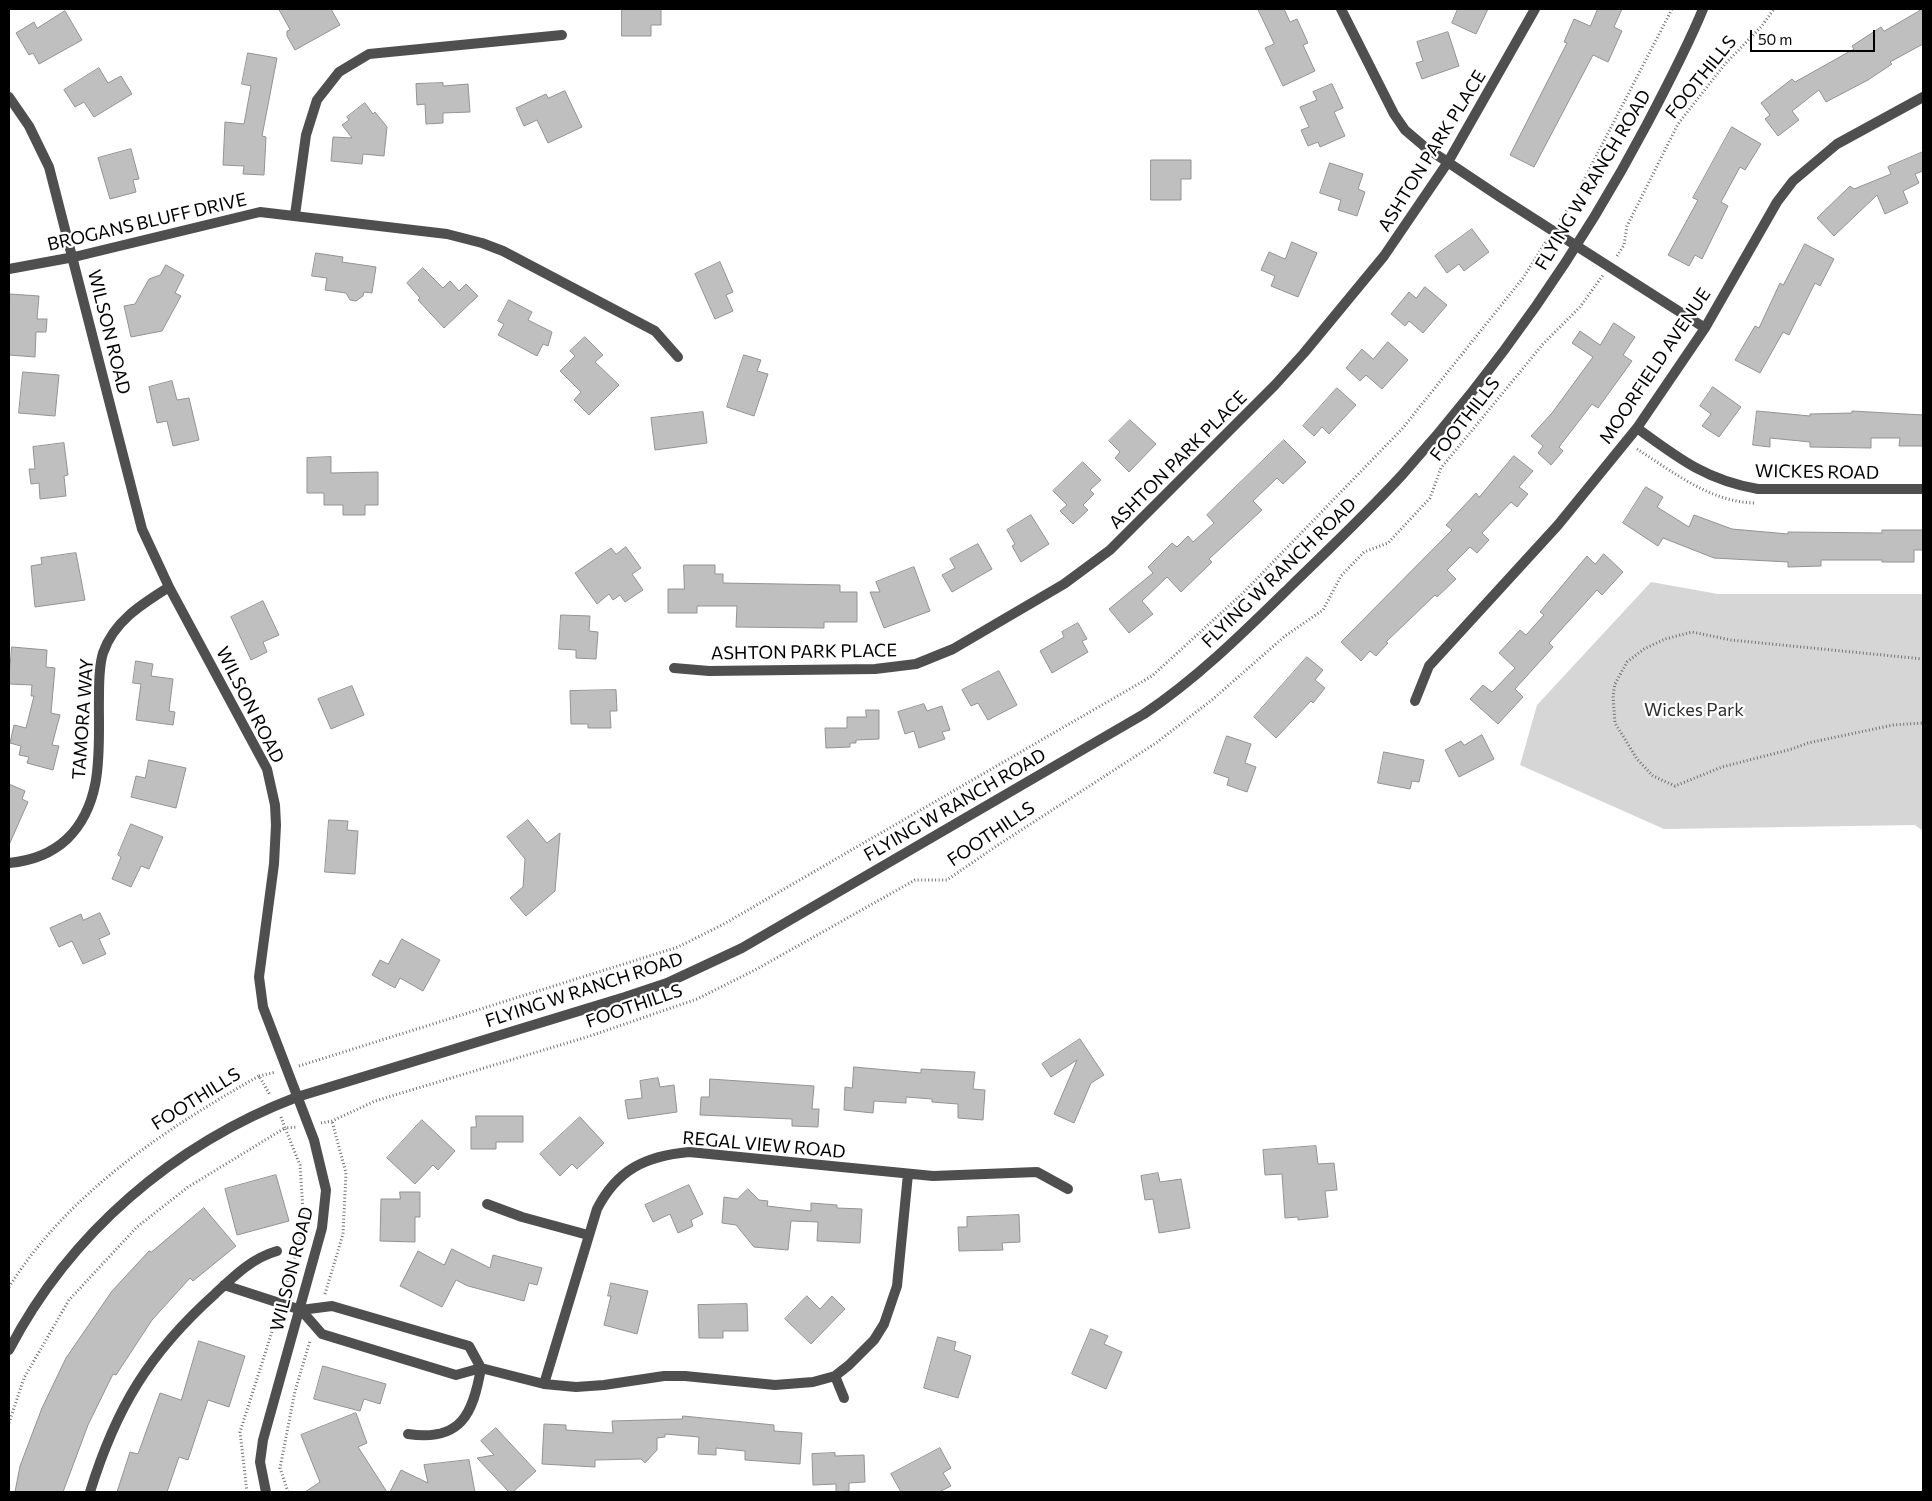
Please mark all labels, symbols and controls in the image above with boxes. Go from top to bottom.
scale bar [1752,20,1877,52]
text: 50 m [1758,30,1792,48]
street label: FOOTHILLS [1661,31,1741,123]
street label: ASHTON PARK PLACE [1374,66,1490,236]
street label: FLYING W RANCH ROAD [1531,86,1655,274]
street label: BROGANS BLUFF DRIVE [45,189,249,255]
street label: WILSON ROAD [83,267,135,397]
street label: MOORFIELD AVENUE [1595,284,1715,448]
street label: FOOTHILLS [1426,373,1504,465]
street label: ASHTON PARK PLACE [1105,387,1251,533]
street label: WICKES ROAD [1755,460,1879,484]
street label: FLYING W RANCH ROAD [1197,494,1361,652]
street label: ASHTON PARK PLACE [711,640,897,664]
street label: WILSON ROAD [211,643,289,767]
street label: TAMORA WAY [68,658,98,780]
park label: Wickes Park [1644,699,1744,721]
street label: FLYING W RANCH ROAD [860,744,1050,866]
street label: FOOTHILLS [943,797,1039,871]
street label: FLYING W RANCH ROAD [483,948,685,1032]
street label: FOOTHILLS [583,979,685,1033]
street label: FOOTHILLS [148,1063,244,1135]
street label: REGAL VIEW ROAD [682,1127,846,1163]
street label: WILSON ROAD [266,1204,318,1334]

